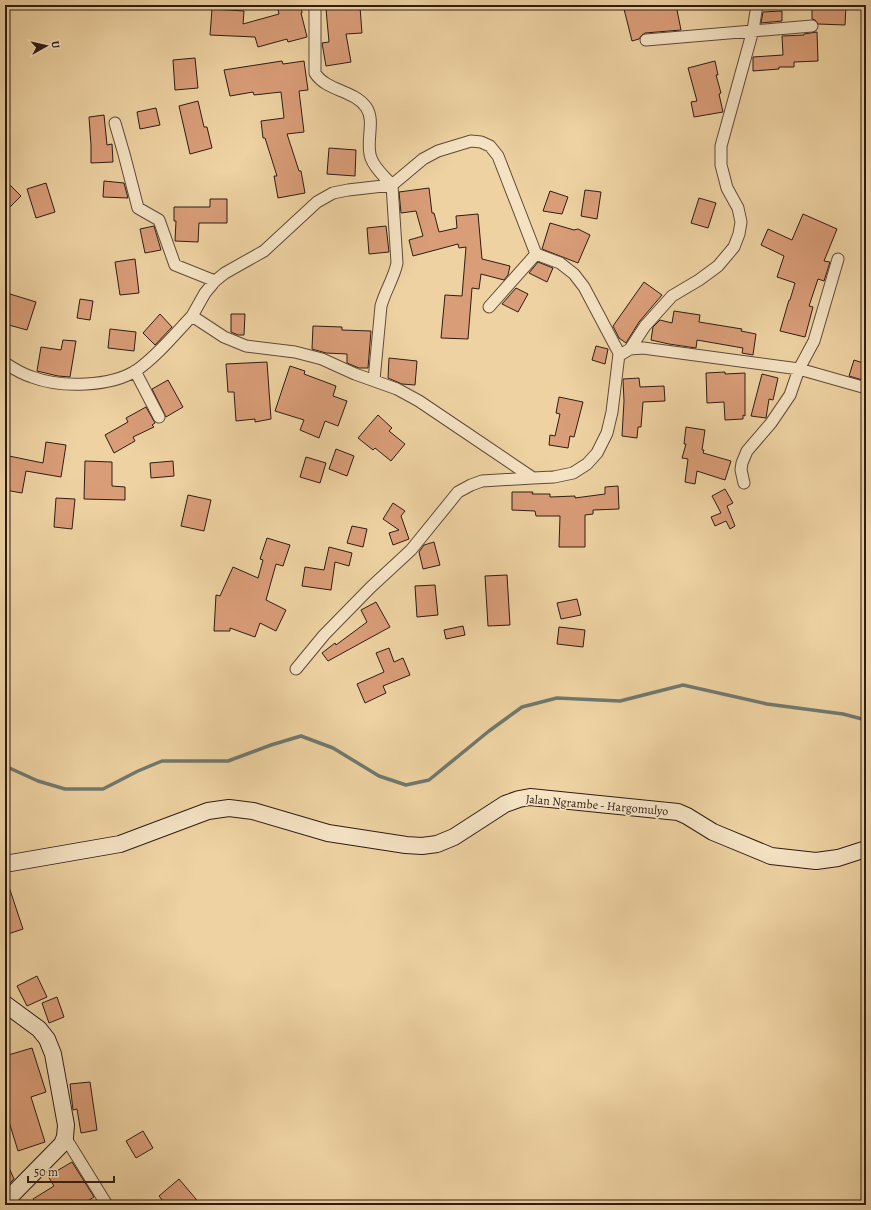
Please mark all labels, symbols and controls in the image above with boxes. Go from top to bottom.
north arrow [26,26,66,66]
text: U [47,40,63,50]
street label: Jalan Ngrambe - Hargomulyo [525,791,669,819]
scale bar [28,1158,114,1184]
text: 50 m [34,1164,58,1180]

